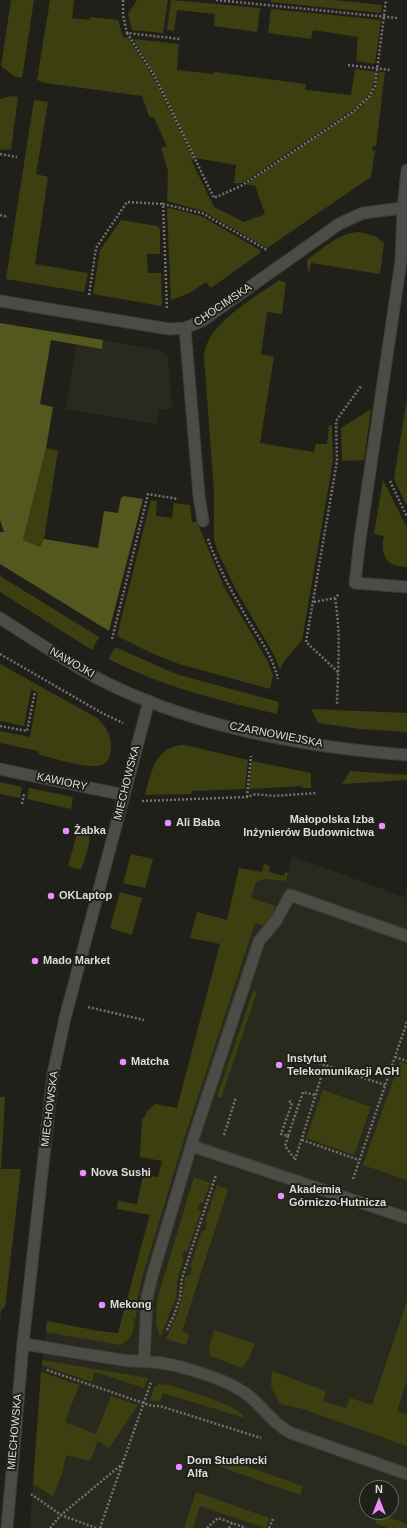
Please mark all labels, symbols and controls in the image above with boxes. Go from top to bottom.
street label: CHOCIMSKA [192,281,254,329]
street label: NAWOJKI [47,645,97,681]
street label: CZARNOWIEJSKA [228,719,324,751]
street label: MIECHOWSKA [111,744,143,822]
street label: KAWIORY [36,770,88,794]
place label: Małopolska Izba Inżynierów Budownictwa [243,813,374,839]
place label: Ali Baba [176,816,220,830]
marker: Ali Baba [163,818,173,828]
marker: Małopolska Izba Inżynierów Budownictwa [377,821,387,831]
place label: Żabka [74,824,106,838]
marker: Żabka [61,826,71,836]
place label: OKLaptop [59,889,112,903]
marker: OKLaptop [46,891,56,901]
place label: Mado Market [43,954,110,968]
marker: Mado Market [30,956,40,966]
place label: Instytut Telekomunikacji AGH [287,1052,399,1078]
place label: Matcha [131,1055,169,1069]
marker: Matcha [118,1057,128,1067]
marker: Instytut Telekomunikacji AGH [274,1060,284,1070]
street label: MIECHOWSKA [39,1070,61,1148]
place label: Nova Sushi [91,1166,151,1180]
marker: Nova Sushi [78,1168,88,1178]
place label: Akademia Górniczo-Hutnicza [289,1183,386,1209]
marker: Akademia Górniczo-Hutnicza [276,1191,286,1201]
place label: Mekong [110,1298,152,1312]
marker: Mekong [97,1300,107,1310]
street label: MIECHOWSKA [5,1393,25,1471]
place label: Dom Studencki Alfa [187,1454,267,1480]
marker: Dom Studencki Alfa [174,1462,184,1472]
north arrow [359,1480,399,1520]
text: N [375,1483,383,1495]

